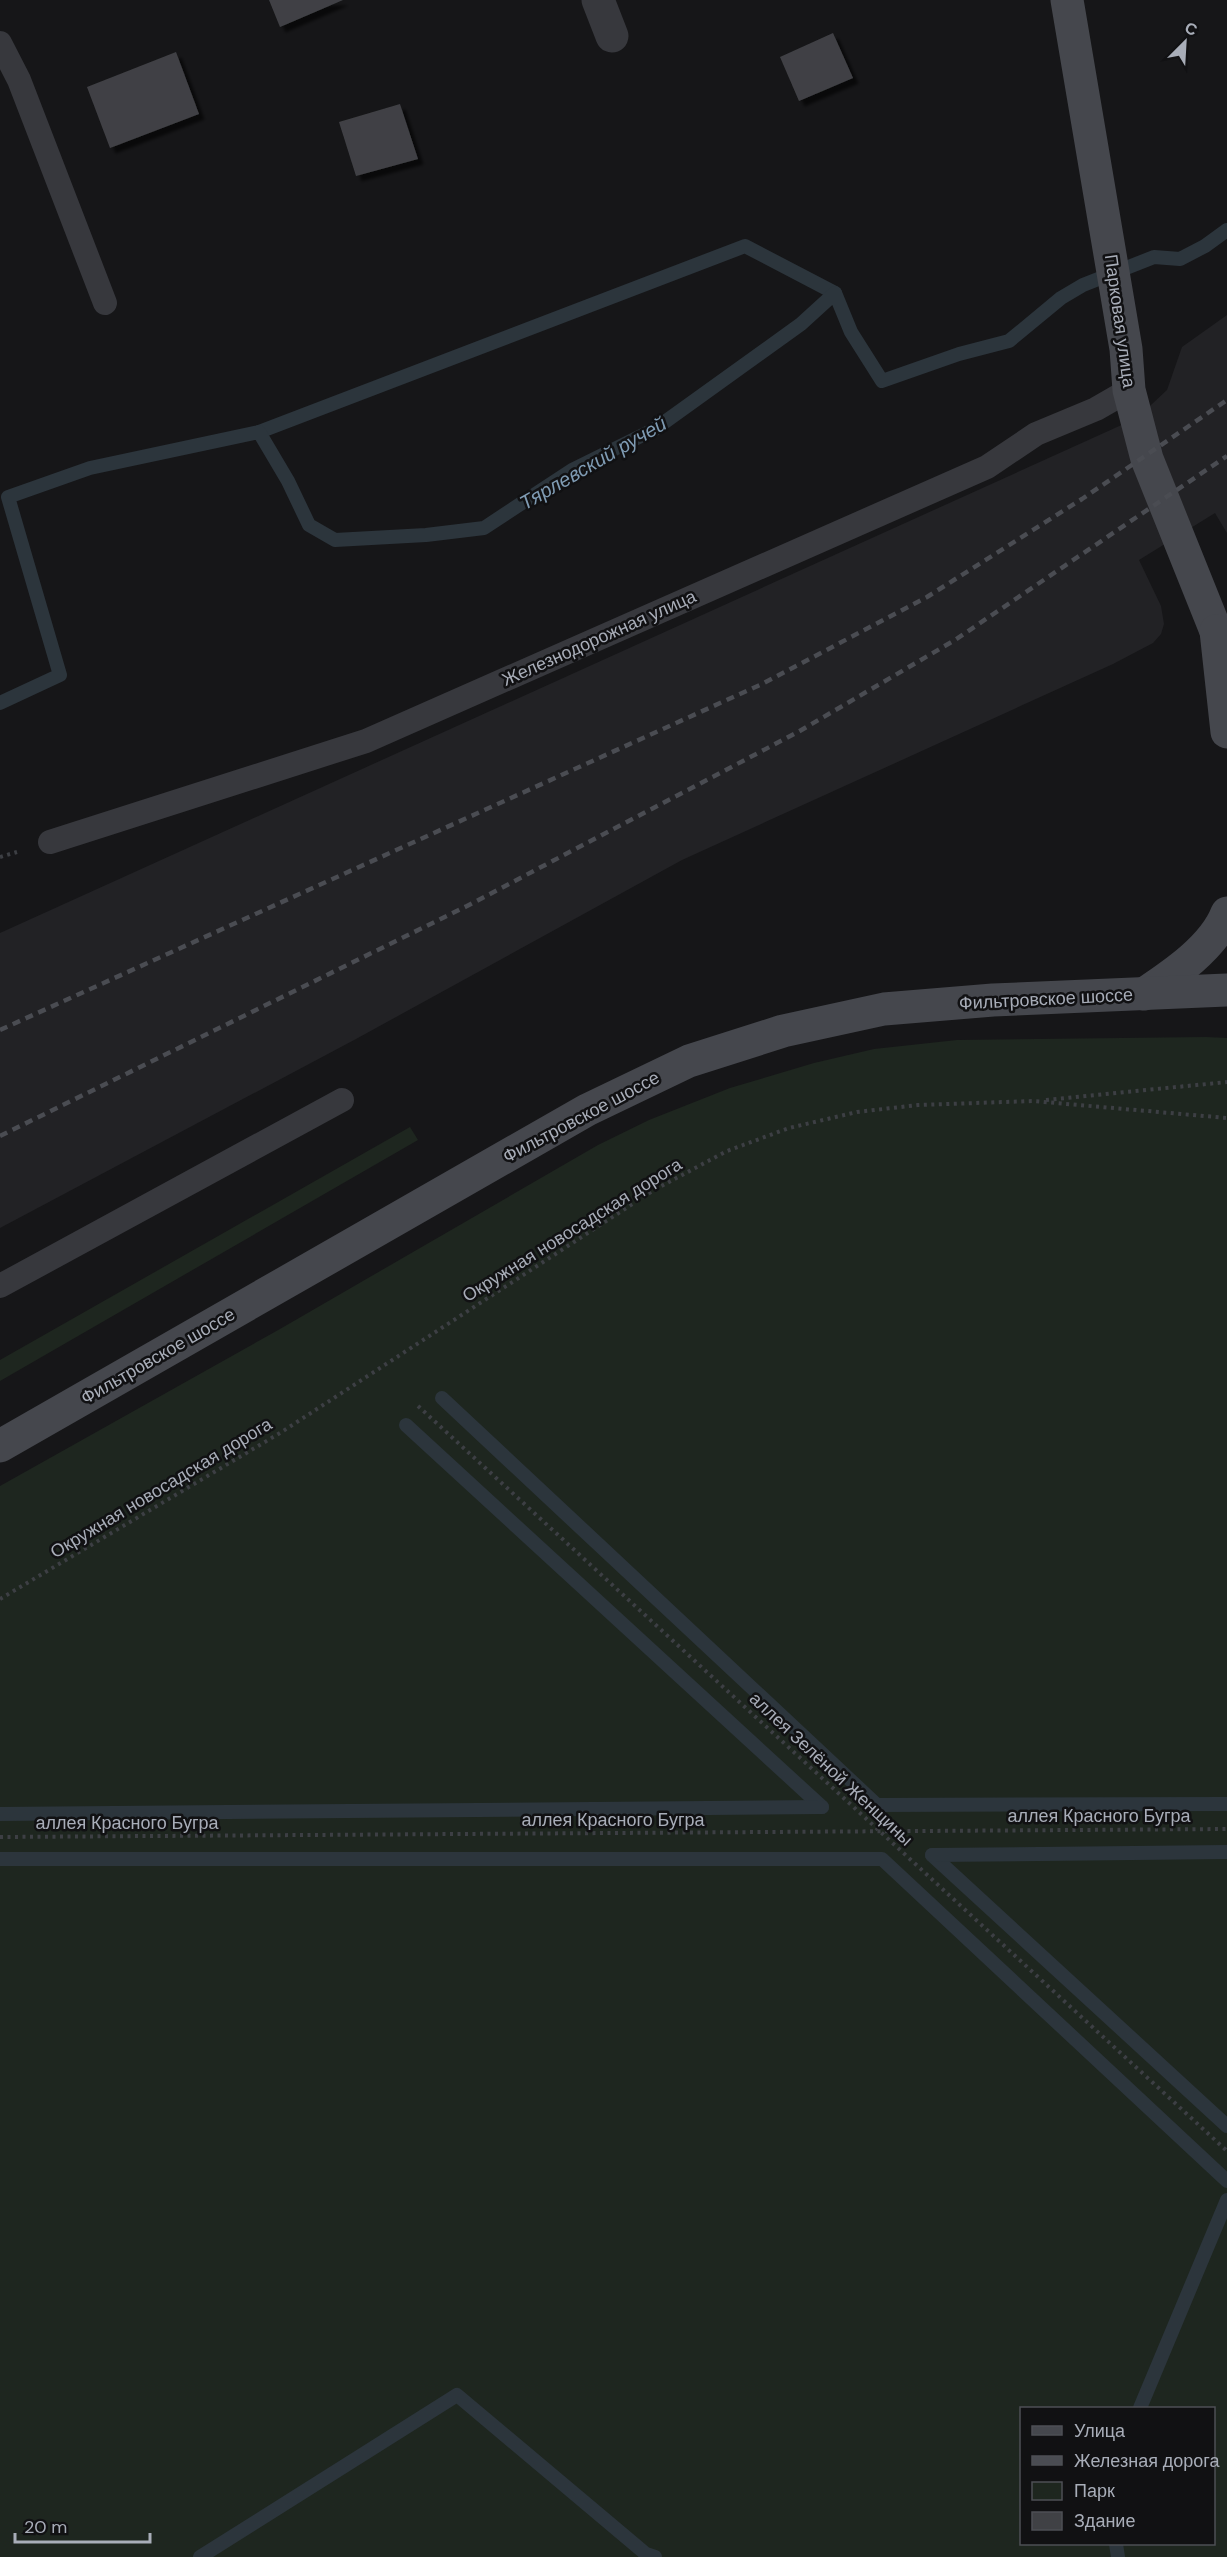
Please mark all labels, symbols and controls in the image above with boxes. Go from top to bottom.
north arrow [1155,12,1215,72]
text: С [1181,17,1201,41]
street label: Парковая улица [1099,253,1141,390]
water label: Тярлевский ручей [515,410,671,516]
street label: Железнодорожная улица [498,584,701,692]
street label: Фильтровское шоссе [958,982,1134,1016]
street label: Фильтровское шоссе [498,1066,664,1168]
street label: Окружная новосадская дорога [458,1152,687,1308]
street label: Фильтровское шоссе [77,1302,239,1410]
street label: Окружная новосадская дорога [46,1412,277,1564]
street label: аллея Зелёной Женщины [744,1687,918,1851]
street label: аллея Красного Бугра [1008,1804,1191,1828]
street label: аллея Красного Бугра [522,1808,705,1832]
street label: аллея Красного Бугра [36,1811,219,1835]
legend [1020,2407,1215,2545]
text: Улица [1074,2419,1126,2443]
text: Железная дорога [1074,2449,1220,2473]
text: Парк [1074,2479,1115,2503]
scale bar [15,2506,150,2544]
text: Здание [1074,2509,1135,2533]
text: 20 m [24,2515,67,2539]

